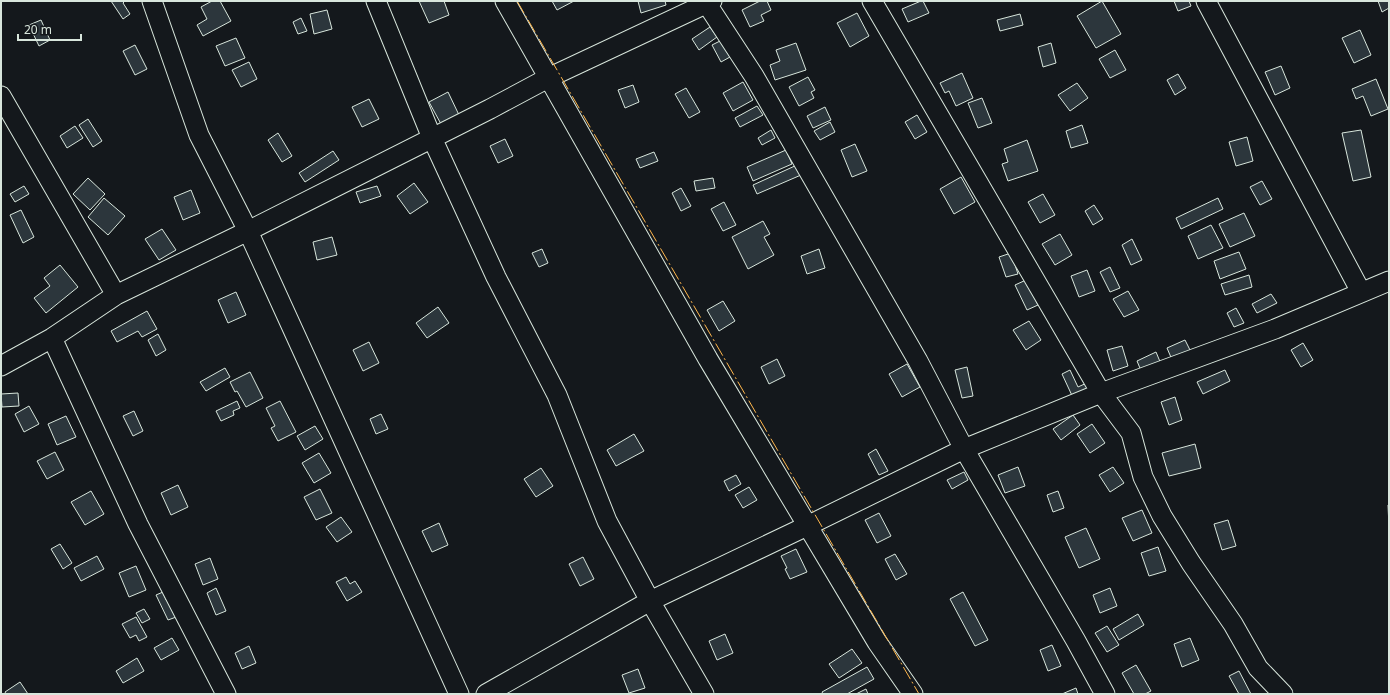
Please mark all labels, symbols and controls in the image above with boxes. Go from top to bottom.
scale bar [18,16,81,42]
text: 20 m [24,21,52,38]

